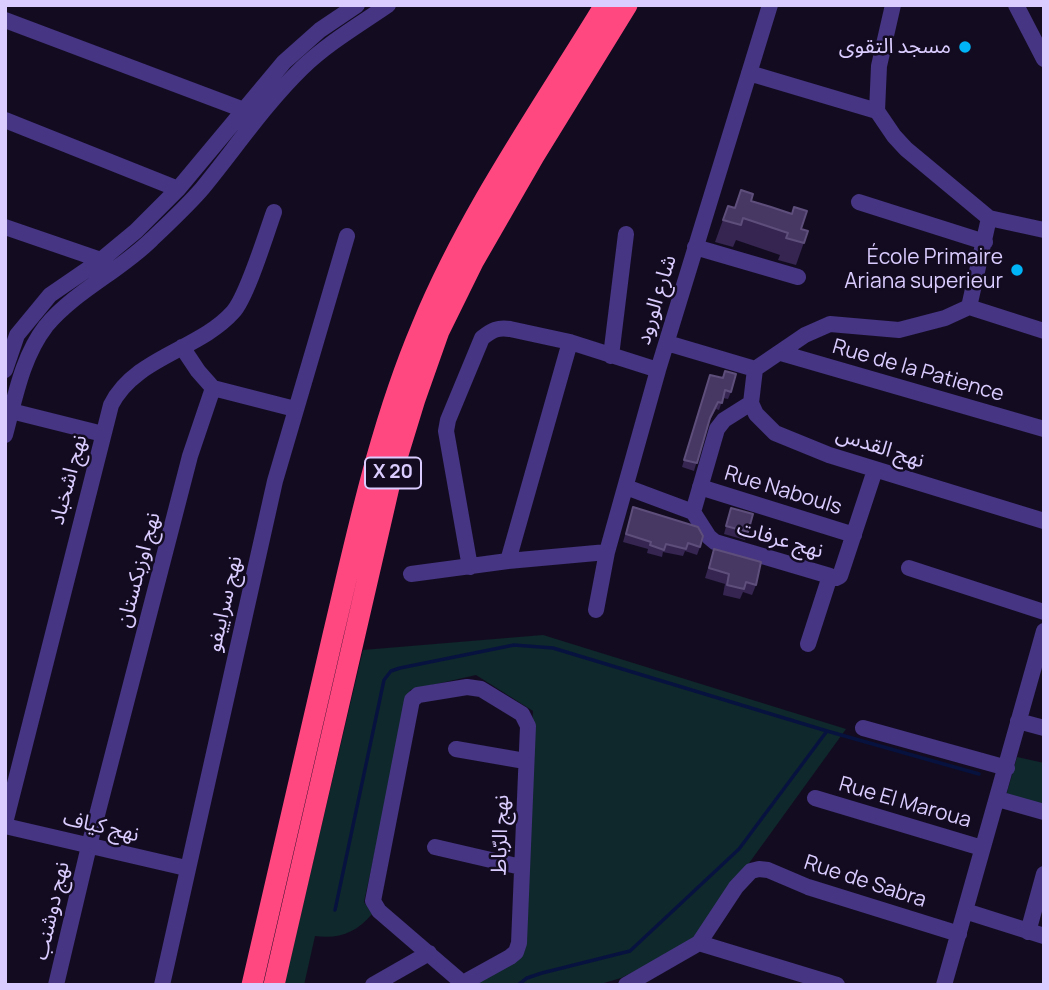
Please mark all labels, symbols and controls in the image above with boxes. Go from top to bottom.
place label: مسجد التقوى [839,34,951,60]
marker: مسجد التقوى [957,39,973,55]
place label: École Primaire Ariana superieur [844,245,1003,295]
street label: شارع الورود [631,252,683,348]
marker: École Primaire Ariana superieur [1009,262,1025,278]
street label: Rue de la Patience [829,334,1007,408]
street label: نهج القدس [833,422,927,474]
street label: نهج اشخباد [45,432,93,528]
road number: X 20 [365,458,421,488]
street label: Rue Nabouls [721,461,845,521]
street label: نهج اوزبكستان [112,510,166,630]
street label: نهج عرفات [734,516,826,564]
street label: نهج سراييفو [202,554,248,654]
street label: Rue El Maroua [836,772,974,834]
street label: نهج الرّباط [487,794,515,876]
street label: نهج كياف [60,806,142,848]
street label: Rue de Sabra [801,850,929,914]
street label: نهج دوشنب [28,859,76,963]

